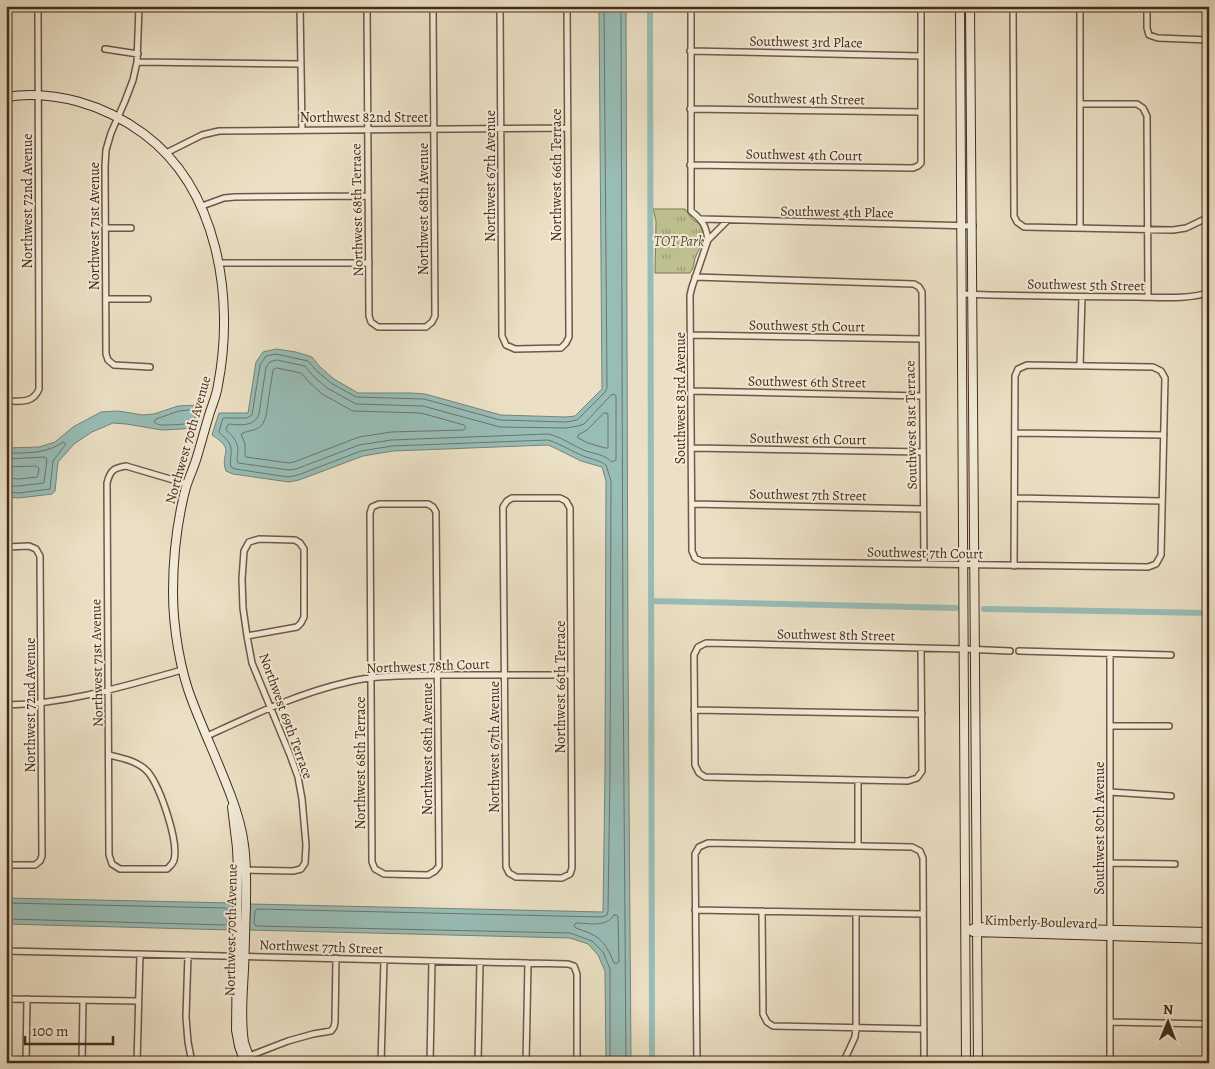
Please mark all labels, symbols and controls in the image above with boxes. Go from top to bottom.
street label: Southwest 3rd Place [749,32,863,52]
street label: Southwest 4th Street [747,88,866,110]
street label: Northwest 82nd Street [300,108,429,127]
street label: Northwest 66th Terrace [547,109,566,241]
street label: Northwest 67th Avenue [481,110,500,242]
street label: Northwest 72nd Avenue [18,133,37,269]
street label: Northwest 68th Terrace [346,143,368,277]
street label: Northwest 68th Avenue [414,143,433,275]
street label: Southwest 4th Court [745,144,863,166]
street label: Northwest 71st Avenue [85,162,104,290]
street label: Southwest 4th Place [780,202,894,222]
park label: TOT Park [654,232,704,251]
street label: Southwest 5th Street [1027,274,1145,296]
street label: Southwest 5th Court [749,315,866,337]
street label: Southwest 83rd Avenue [671,332,690,464]
street label: Southwest 81st Terrace [900,360,922,490]
street label: Southwest 6th Street [748,371,867,393]
street label: Northwest 70th Avenue [161,374,215,506]
street label: Southwest 6th Court [749,428,867,450]
street label: Southwest 7th Street [749,484,867,506]
street label: Southwest 7th Court [867,542,984,564]
street label: Northwest 71st Avenue [86,599,108,727]
street label: Northwest 66th Terrace [551,621,570,753]
street label: Southwest 8th Street [777,624,896,646]
street label: Northwest 72nd Avenue [21,637,40,773]
street label: Northwest 69th Terrace [254,650,318,782]
street label: Northwest 78th Court [366,654,490,678]
street label: Northwest 67th Avenue [485,681,504,813]
street label: Northwest 68th Avenue [418,683,437,815]
street label: Northwest 68th Terrace [351,696,370,830]
street label: Southwest 80th Avenue [1090,761,1109,895]
street label: Northwest 70th Avenue [220,863,242,997]
street label: Kimberly Boulevard [984,911,1098,933]
street label: Northwest 77th Street [259,935,384,959]
north arrow [1142,996,1192,1046]
text: N [1163,1000,1173,1019]
scale bar [25,1014,112,1046]
text: 100 m [32,1021,69,1041]

